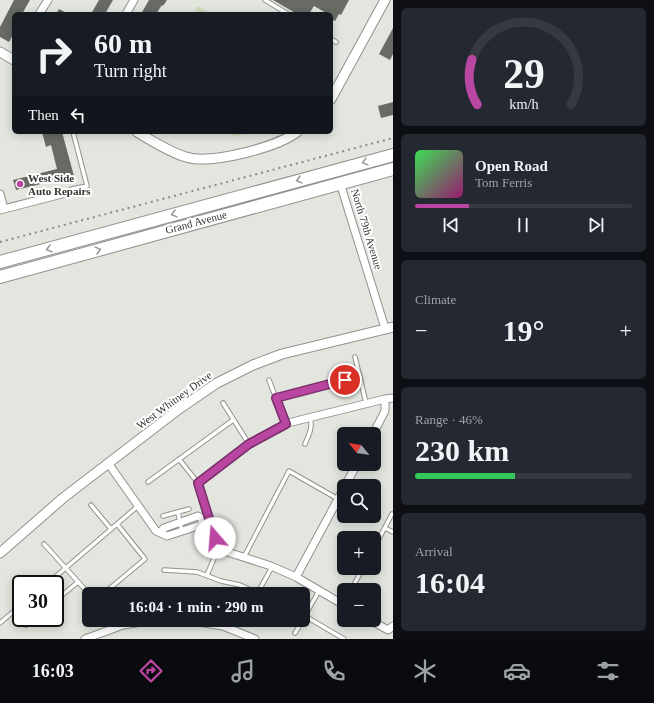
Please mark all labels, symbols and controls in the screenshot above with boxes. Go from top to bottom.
icon: right [28,28,80,80]
text: 60 m [94,28,152,59]
text: 29 [503,51,544,97]
text: Turn right [94,61,167,81]
text: km/h [509,96,538,112]
icon: left [67,104,89,126]
text: Then [28,107,59,123]
one-way arrow [362,157,369,166]
text: Open Road [475,158,548,174]
place label: West Side Auto Repairs [28,172,91,197]
one-way arrow [296,175,303,184]
text: Tom Ferris [475,175,532,190]
marker: West Side Auto Repairs [15,179,25,189]
street label: North 79th Avenue [349,187,385,271]
street label: Grand Avenue [164,208,228,236]
one-way arrow [171,209,178,218]
icon: previous [440,214,462,236]
icon: pause [512,214,534,236]
icon: next [585,214,607,236]
one-way arrow [46,244,53,253]
one-way arrow [95,246,102,254]
text: Climate [415,292,456,307]
text: 19° [503,314,545,347]
text: − [415,318,427,343]
text: + [620,318,632,343]
pin [328,363,362,397]
street label: West Whitney Drive [134,369,214,431]
icon: arrive [334,369,356,391]
text: Range · 46% [415,412,483,427]
north arrow [337,427,381,471]
map controls [337,427,381,627]
text: 230 km [415,434,509,467]
button: search [337,479,381,523]
position arrow [194,517,236,559]
button: + [337,531,381,575]
text: Arrival [415,544,453,559]
text: 16:04 [415,566,485,599]
speed limit sign: 30 [12,575,64,627]
button: − [337,583,381,627]
text: 16:04 · 1 min · 290 m [129,599,264,615]
icon: directions [137,657,165,685]
icon: music [229,657,257,685]
icon: phone [320,657,348,685]
icon: climate [411,657,439,685]
icon: car [503,657,531,685]
icon: filters [594,657,622,685]
text: 16:03 [32,661,74,681]

